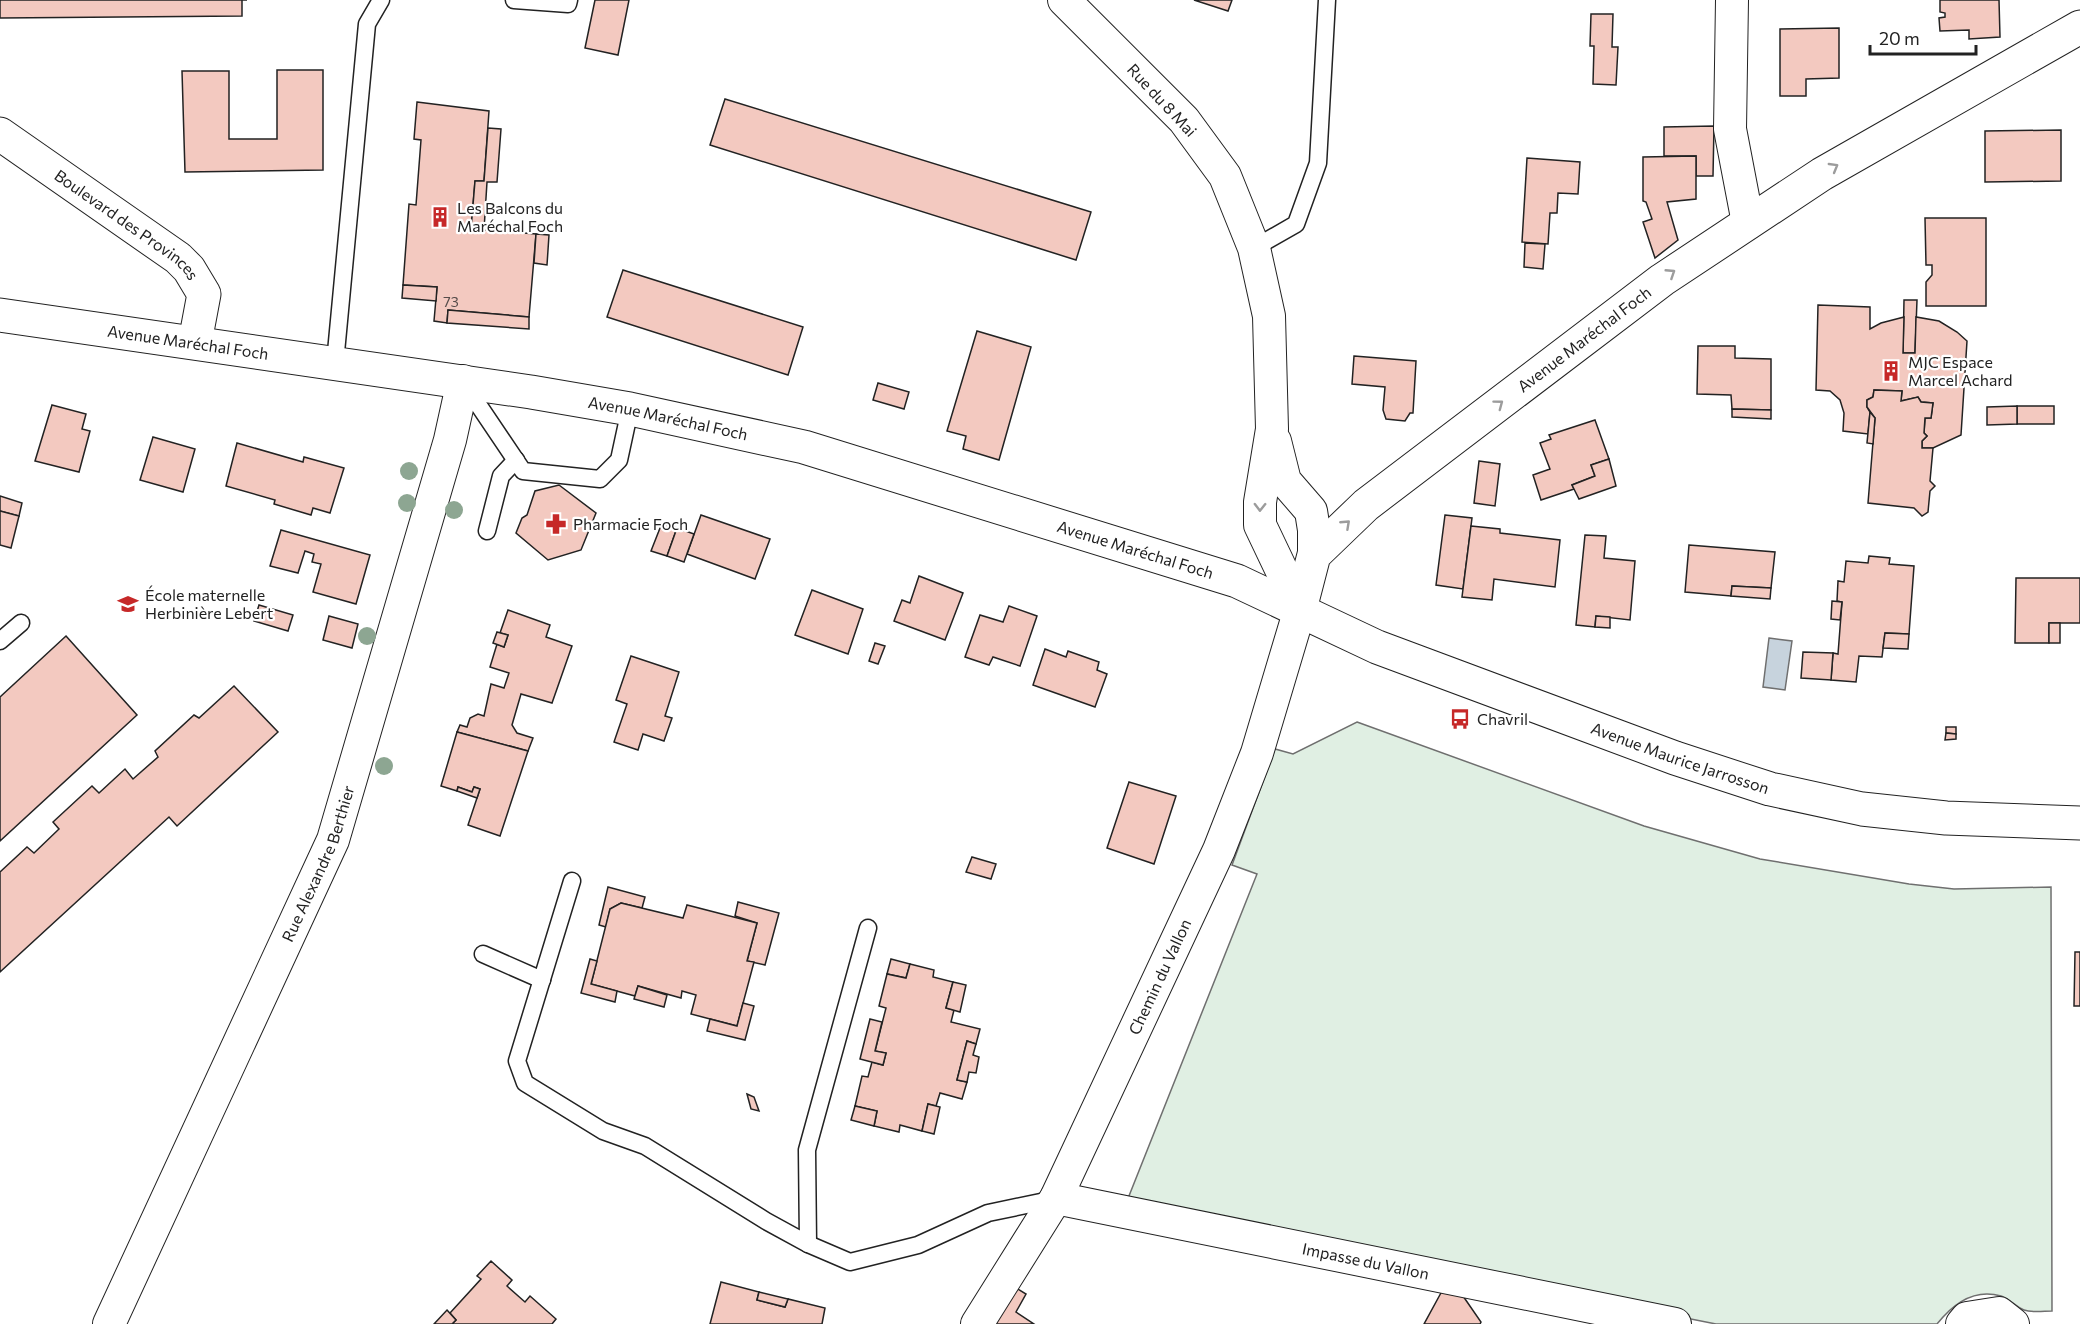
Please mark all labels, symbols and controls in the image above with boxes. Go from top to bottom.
scale bar [1870,18,1976,56]
text: 20 m [1879,27,1920,49]
street label: Rue du 8 Mai [1124,59,1201,140]
one-way arrow [1828,162,1838,174]
street label: Boulevard des Provinces [51,165,203,283]
place label: Les Balcons du Maréchal Foch [457,198,563,235]
building icon: Les Balcons du Maréchal Foch [428,205,452,229]
one-way arrow [1665,269,1675,281]
street label: Avenue Maréchal Foch [1513,282,1654,396]
house number: 73 [443,293,459,310]
street label: Avenue Maréchal Foch [106,321,270,363]
place label: MJC Espace Marcel Achard [1908,352,2013,389]
building icon: MJC Espace Marcel Achard [1879,359,1903,383]
street label: Avenue Maréchal Foch [587,392,750,443]
one-way arrow [1492,400,1503,411]
one-way arrow [1254,503,1267,512]
pharmacy icon: Pharmacie Foch [544,512,568,536]
place label: Pharmacie Foch [573,514,688,533]
street label: Avenue Maréchal Foch [1055,516,1216,582]
one-way arrow [1339,520,1349,531]
place label: École maternelle Herbinière Lebert [145,585,274,622]
school or university icon: École maternelle Herbinière Lebert [116,592,140,616]
bus stop icon: Chavril [1448,707,1472,731]
place label: Chavril [1477,709,1528,728]
street label: Avenue Maurice Jarrosson [1589,718,1772,797]
street label: Rue Alexandre Berthier [277,782,358,945]
street label: Chemin du Vallon [1124,916,1194,1037]
street label: Impasse du Vallon [1301,1238,1431,1283]

